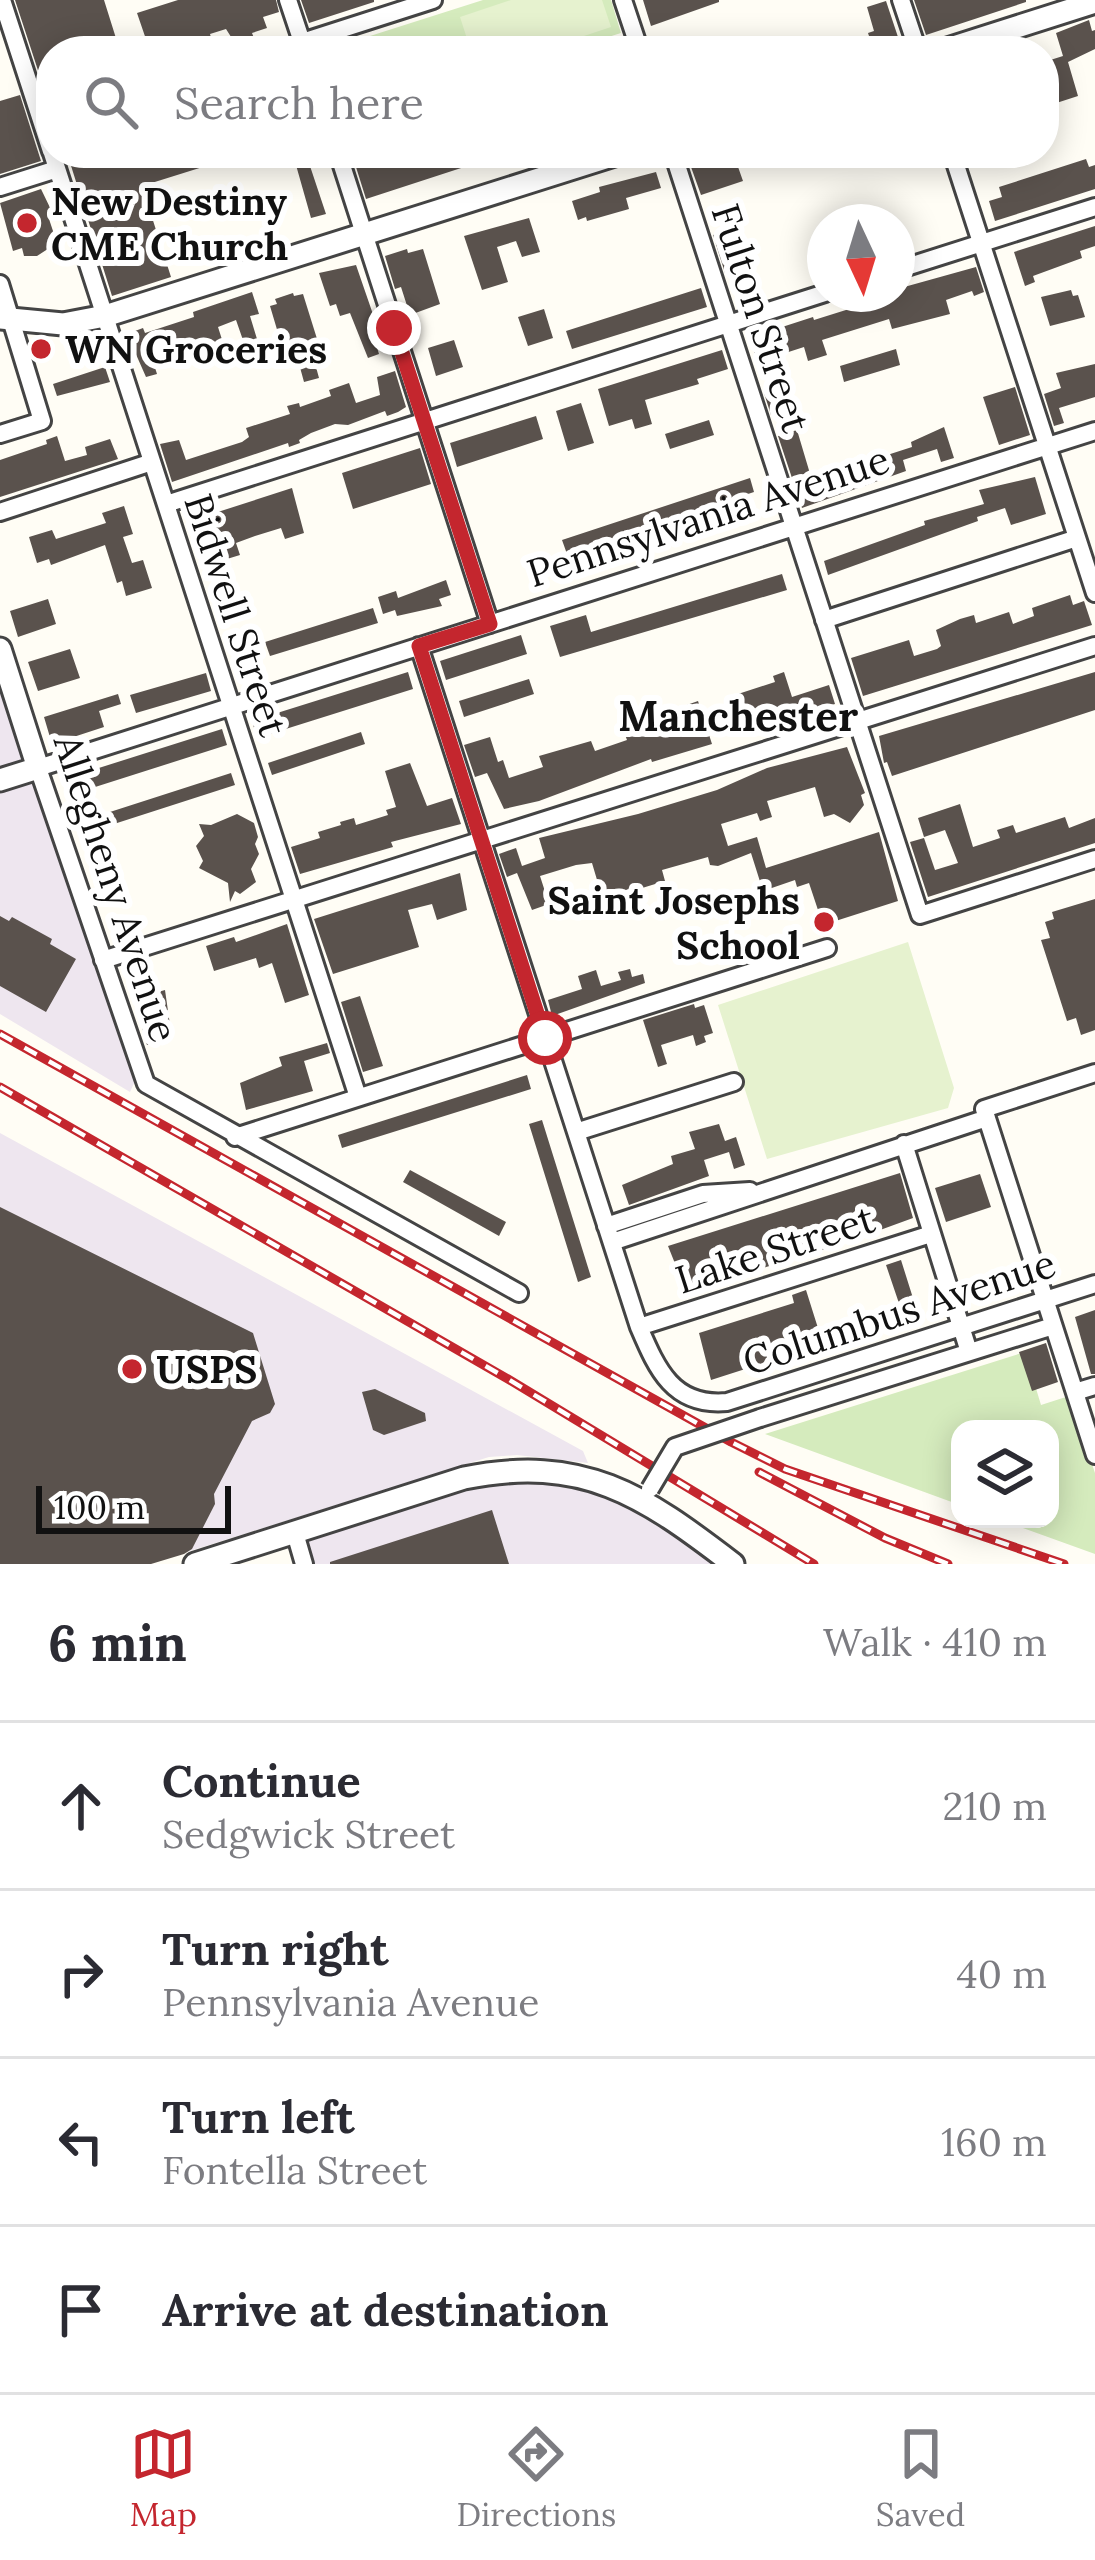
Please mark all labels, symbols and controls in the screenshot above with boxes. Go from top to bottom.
search box [36,36,1059,168]
icon: search [78,69,144,135]
text: Search here [174,74,424,131]
place label: New Destiny CME Church [51,176,288,271]
street label: Fulton Street [701,197,821,439]
north arrow [807,204,915,312]
marker: New Destiny CME Church [14,210,40,236]
route end [367,301,421,355]
place label: WN Groceries [65,324,327,374]
marker: WN Groceries [28,336,54,362]
street label: Pennsylvania Avenue [521,434,895,598]
street label: Bidwell Street [173,487,299,743]
district label: Manchester [618,689,858,743]
street label: Allegheny Avenue [42,727,189,1048]
place label: Saint Josephs School [548,875,800,970]
marker: Saint Josephs School [811,909,837,935]
route start [518,1011,572,1065]
street label: Lake Street [669,1193,881,1305]
street label: Columbus Avenue [736,1238,1062,1386]
place label: USPS [156,1344,257,1394]
marker: USPS [119,1356,145,1382]
map controls [951,1420,1059,1528]
button: layers [951,1420,1059,1528]
scale bar [36,1480,231,1533]
text: 100 m [54,1486,145,1528]
text: 6 min [48,1610,187,1675]
text: Walk · 410 m [823,1617,1047,1667]
text: Continue [162,1752,361,1809]
icon: ahead [48,1773,114,1839]
text: 210 m [943,1781,1047,1831]
text: Sedgwick Street [162,1809,455,1859]
text: Turn right [162,1920,389,1977]
icon: right [48,1941,114,2007]
text: 40 m [957,1949,1047,1999]
text: Pennsylvania Avenue [162,1977,539,2027]
text: Turn left [162,2088,355,2145]
icon: left [48,2109,114,2175]
text: 160 m [941,2117,1047,2167]
text: Fontella Street [162,2145,427,2195]
icon: arrive [48,2277,114,2343]
text: Arrive at destination [162,2281,609,2338]
tab: Map [130,2421,197,2535]
tab: Directions [457,2421,616,2535]
tab: Saved [876,2421,965,2535]

